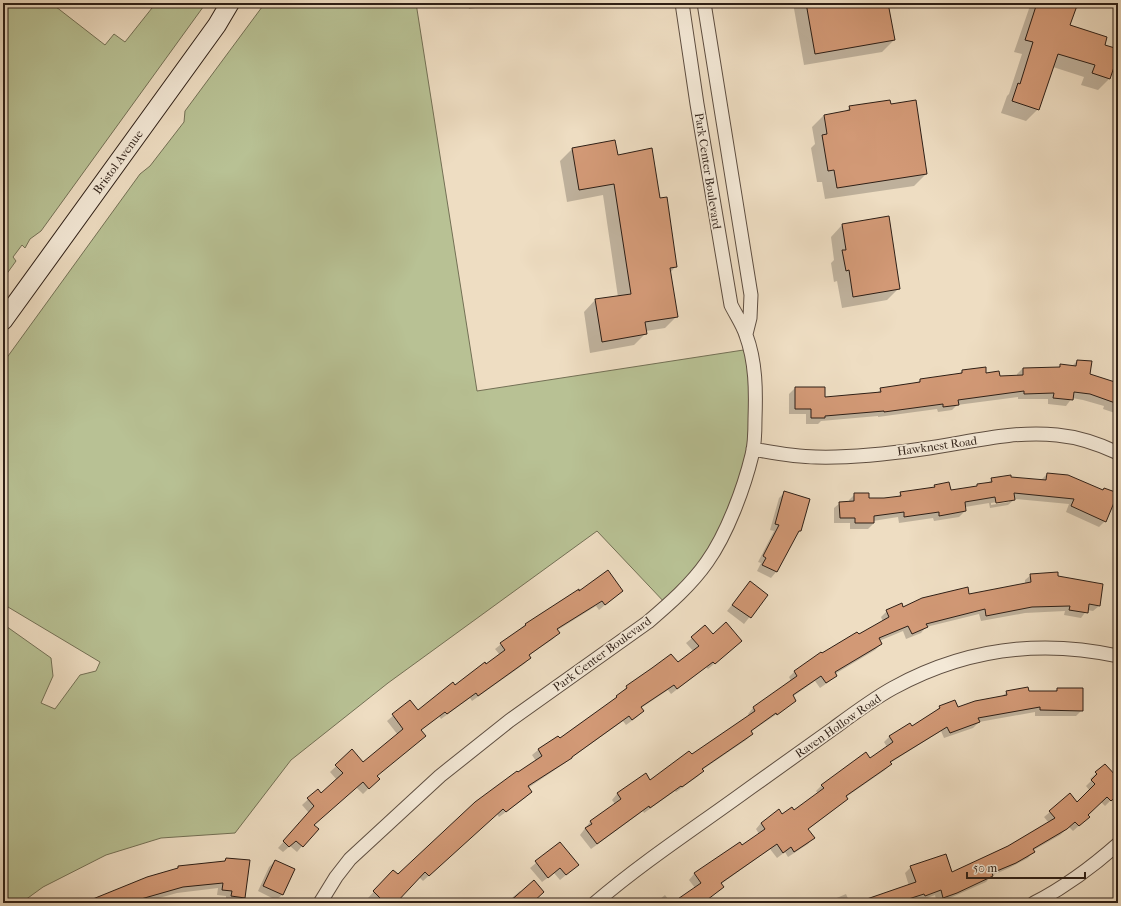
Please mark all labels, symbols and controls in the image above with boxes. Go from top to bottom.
street label: Park Center Boulevard [692,112,724,231]
street label: Bristol Avenue [90,127,146,197]
street label: Hawknest Road [896,433,978,459]
street label: Park Center Boulevard [550,613,654,694]
street label: Raven Hollow Road [792,691,884,761]
scale bar [967,854,1085,880]
text: 50 m [973,861,997,875]

